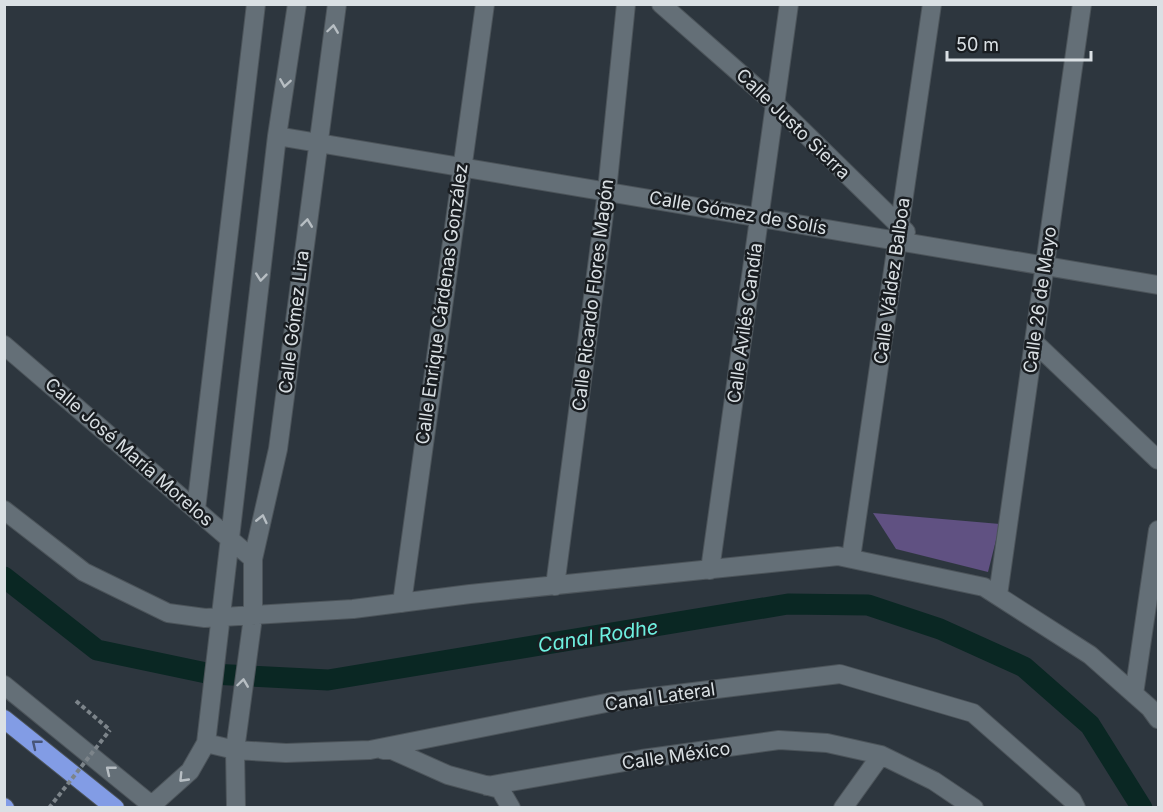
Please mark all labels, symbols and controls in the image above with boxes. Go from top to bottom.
scale bar [947,24,1091,62]
one-way arrow [326,25,339,34]
text: 50 m [956,34,999,55]
street label: Calle Justo Sierra [732,64,855,183]
one-way arrow [279,78,291,88]
street label: Calle Enrique Cárdenas González [411,162,472,446]
street label: Calle Ricardo Flores Magón [568,178,617,412]
street label: Calle Gómez de Solís [648,187,828,238]
street label: Calle Váldez Balboa [869,196,914,366]
one-way arrow [300,218,313,227]
street label: Calle 26 de Mayo [1019,225,1060,375]
street label: Calle Avilés Candía [723,241,766,405]
street label: Calle Gómez Lira [274,249,313,395]
one-way arrow [255,272,268,281]
street label: Calle José María Morelos [41,373,217,530]
one-way arrow [255,514,268,524]
water label: Canal Rodhe [536,615,660,657]
street label: Canal Lateral [603,678,716,715]
one-way arrow [237,679,249,688]
street label: Calle México [620,738,731,773]
one-way arrow [32,741,43,752]
one-way arrow [105,767,116,778]
one-way arrow [180,770,191,781]

